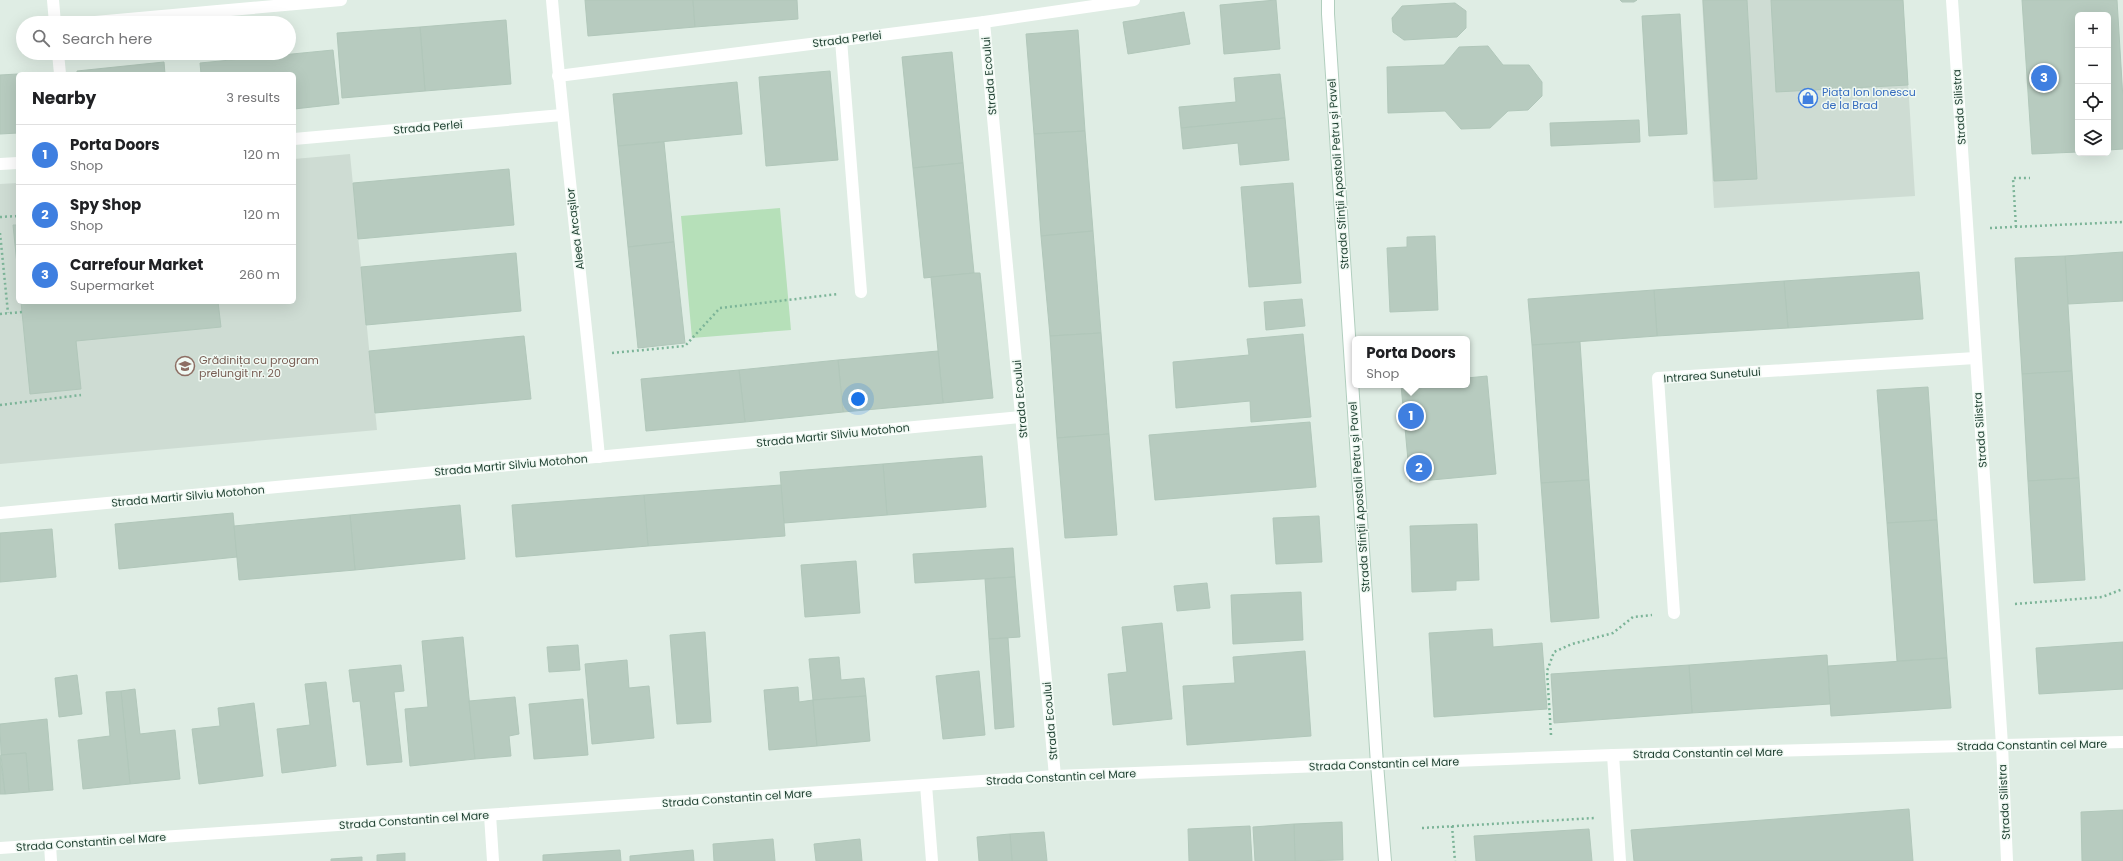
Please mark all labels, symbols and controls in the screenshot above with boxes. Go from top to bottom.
map controls [2075,12,2111,156]
button: + [2075,12,2111,48]
search box [16,16,296,60]
icon: search [30,27,52,49]
street label: Strada Perlei [812,27,883,51]
text: Search here [62,28,152,49]
street label: Strada Ecoului [978,36,1000,116]
button: − [2075,48,2111,84]
pin: 3 [2031,63,2057,93]
street label: Strada Silistra [1948,69,1970,145]
street label: Strada Sfinții Apostoli Petru și Pavel [1323,78,1353,270]
place label: Piața Ion Ionescu de la Brad [1822,84,1916,113]
button: locate [2075,84,2111,120]
text: Nearby [32,86,96,110]
shop icon: Piața Ion Ionescu de la Brad [1797,87,1819,109]
text: 3 results [226,88,280,107]
street label: Strada Perlei [393,116,464,138]
button: layers [2075,120,2111,156]
text: Porta Doors [70,134,160,155]
text: 1 [43,145,47,164]
text: 120 m [243,145,280,164]
text: Shop [70,156,103,175]
street label: Aleea Arcașilor [562,187,588,271]
text: Spy Shop [70,194,141,215]
text: 2 [41,205,49,224]
text: 120 m [243,205,280,224]
text: Shop [70,216,103,235]
text: Carrefour Market [70,254,203,275]
text: 3 [41,265,49,284]
text: 260 m [239,265,280,284]
text: Supermarket [70,276,154,295]
popup [1352,336,1470,388]
text: Porta Doors [1366,342,1456,363]
place label: Grădinița cu program prelungit nr. 20 [199,352,319,381]
school or university icon: Grădinița cu program prelungit nr. 20 [174,355,196,377]
street label: Strada Ecoului [1009,359,1031,439]
text: Shop [1366,364,1399,383]
street label: Intrarea Sunetului [1663,364,1761,386]
your location [848,389,868,409]
street label: Strada Silistra [1969,392,1991,468]
street label: Strada Sfinții Apostoli Petru și Pavel [1344,401,1374,593]
pin: 1 [1398,401,1424,431]
street label: Strada Martir Silviu Motohon [756,419,910,451]
street label: Strada Martir Silviu Motohon [434,450,588,480]
pin: 2 [1406,453,1432,483]
street label: Strada Martir Silviu Motohon [111,481,265,511]
street label: Strada Ecoului [1039,681,1061,761]
street label: Strada Constantin cel Mare [1957,736,2107,754]
street label: Strada Constantin cel Mare [1633,744,1783,762]
street label: Strada Constantin cel Mare [1309,753,1460,775]
street label: Strada Silistra [1994,764,2014,840]
street label: Strada Constantin cel Mare [986,765,1137,789]
street label: Strada Constantin cel Mare [661,785,813,811]
street label: Strada Constantin cel Mare [338,807,490,833]
street label: Strada Constantin cel Mare [15,829,167,855]

